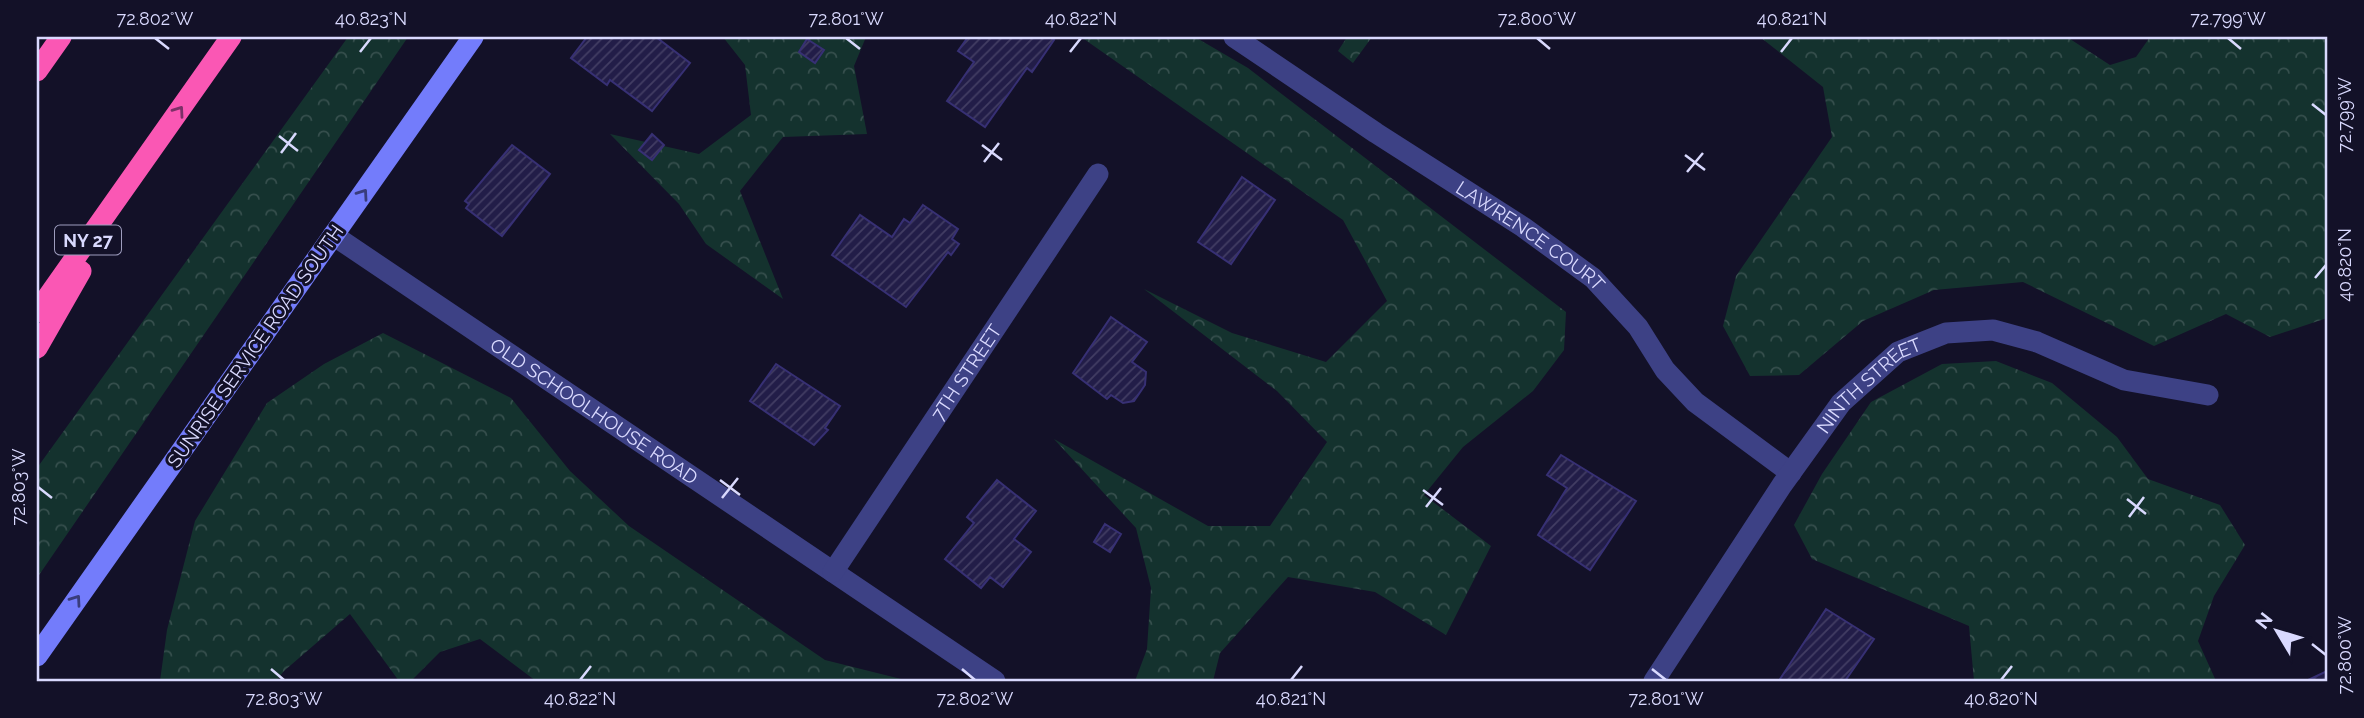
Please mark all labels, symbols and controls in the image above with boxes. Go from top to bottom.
text: 72.802°W [117,8,194,29]
text: 40.823°N [335,8,407,29]
text: 72.801°W [808,8,884,29]
text: 40.822°N [1045,8,1117,29]
text: 72.800°W [1498,8,1576,29]
text: 40.821°N [1757,8,1827,29]
text: 72.799°W [2190,8,2266,29]
text: 72.799°W [2334,77,2355,153]
one-way arrow [171,106,183,119]
street label: LAWRENCE COURT [1452,176,1610,295]
one-way arrow [355,189,367,202]
street label: SUNRISE SERVICE ROAD SOUTH [163,220,347,472]
road number: NY 27 [55,226,121,254]
text: 40.820°N [2334,228,2355,302]
street label: 7TH STREET [926,320,1006,424]
street label: OLD SCHOOLHOUSE ROAD [486,333,702,489]
street label: NINTH STREET [1812,333,1925,437]
text: 72.803°W [8,448,29,525]
one-way arrow [68,595,80,608]
north arrow [2242,596,2312,666]
text: N [2250,608,2277,633]
text: 72.800°W [2334,616,2355,694]
text: 72.803°W [246,688,323,709]
text: 40.822°N [544,688,616,709]
text: 72.802°W [937,688,1014,709]
text: 40.821°N [1256,688,1326,709]
text: 72.801°W [1628,688,1704,709]
text: 40.820°N [1964,688,2038,709]

